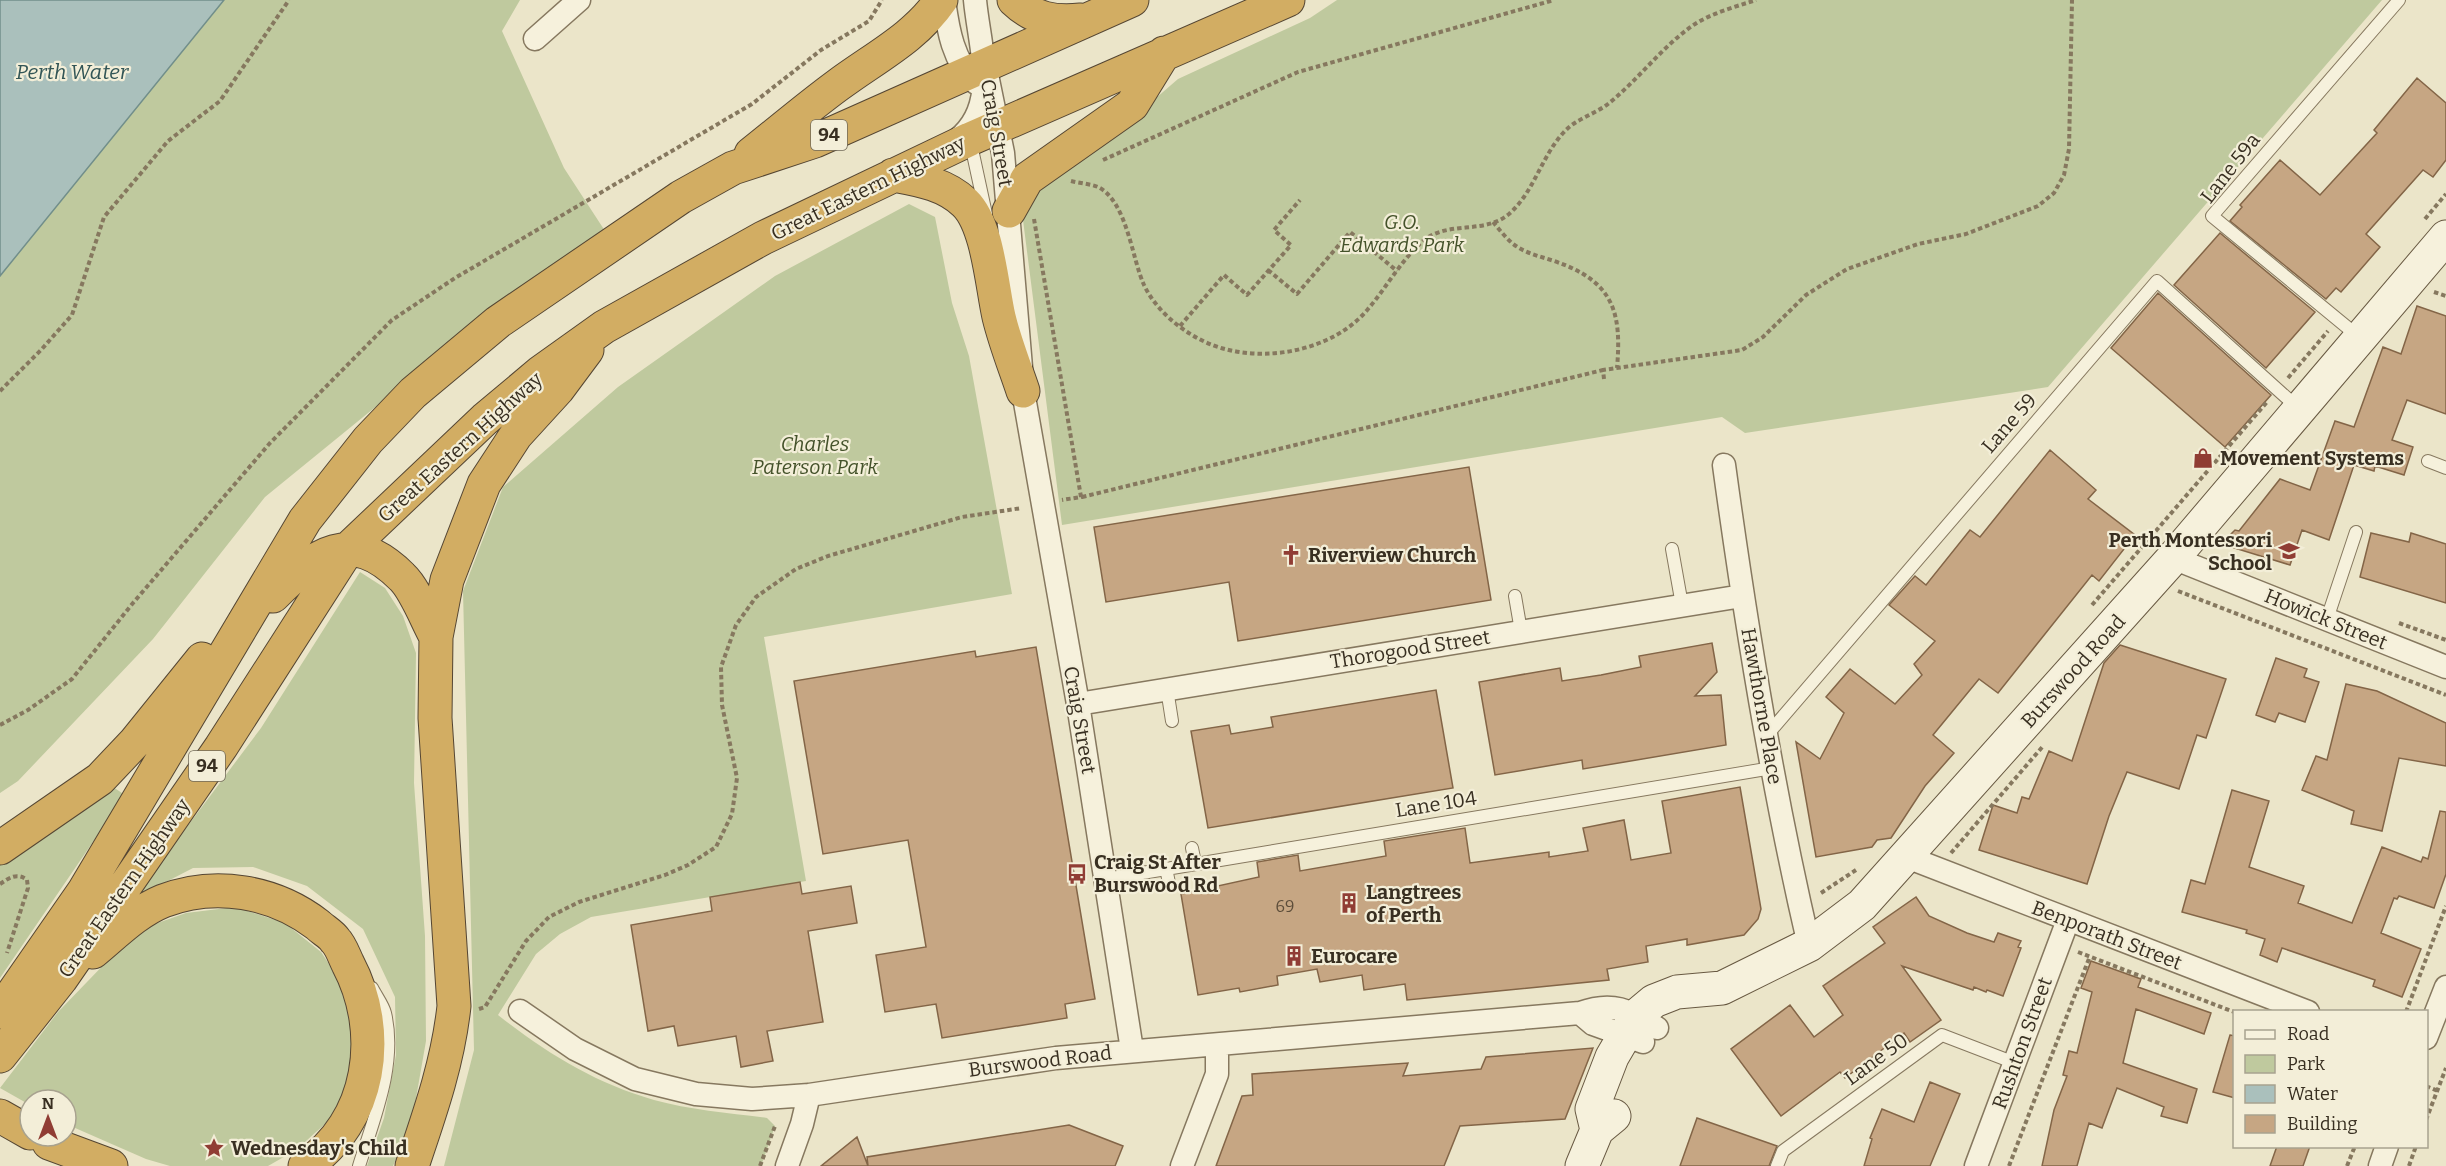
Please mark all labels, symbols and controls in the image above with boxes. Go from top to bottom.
water label: Perth Water [16,59,130,85]
street label: Craig Street [976,77,1018,189]
road number: 94 [811,120,847,150]
street label: Lane 59a [2195,128,2265,208]
street label: Great Eastern Highway [767,130,969,246]
park label: G.O. Edwards Park [1340,210,1464,257]
street label: Great Eastern Highway [373,366,548,527]
street label: Lane 59 [1976,388,2042,458]
park label: Charles Paterson Park [752,432,878,479]
shop icon: Movement Systems [2191,446,2215,470]
place label: Movement Systems [2220,446,2404,470]
place label: Perth Montessori School [2108,528,2273,575]
school or university icon: Perth Montessori School [2277,539,2301,563]
church icon: Riverview Church [1279,543,1303,567]
place label: Riverview Church [1308,543,1476,567]
street label: Howick Street [2261,583,2391,655]
street label: Burswood Road [2016,609,2130,733]
street label: Thorogood Street [1328,625,1492,673]
street label: Hawthorne Place [1736,626,1788,786]
street label: Craig Street [1059,664,1101,776]
road number: 94 [189,751,225,781]
street label: Lane 104 [1394,786,1479,822]
street label: Great Eastern Highway [53,793,195,982]
place label: Craig St After Burswood Rd [1094,850,1221,897]
bus stop icon: Craig St After Burswood Rd [1065,862,1089,886]
place label: Langtrees of Perth [1366,880,1461,927]
building icon: Langtrees of Perth [1337,891,1361,915]
street label: Benporath Street [2029,895,2185,975]
house number: 69 [1276,897,1294,916]
building icon: Eurocare [1282,944,1306,968]
place label: Eurocare [1311,944,1397,968]
street label: Rushton Street [1987,974,2057,1112]
legend [2233,1010,2428,1148]
text: Road [2287,1023,2330,1045]
street label: Lane 50 [1839,1028,1913,1090]
street label: Burswood Road [967,1040,1113,1082]
text: Park [2287,1053,2326,1075]
text: Water [2287,1083,2338,1105]
north arrow [18,1088,78,1148]
text: N [42,1094,54,1113]
text: Building [2287,1113,2358,1135]
place icon: Wednesday's Child [202,1136,226,1160]
place label: Wednesday's Child [231,1136,408,1160]

